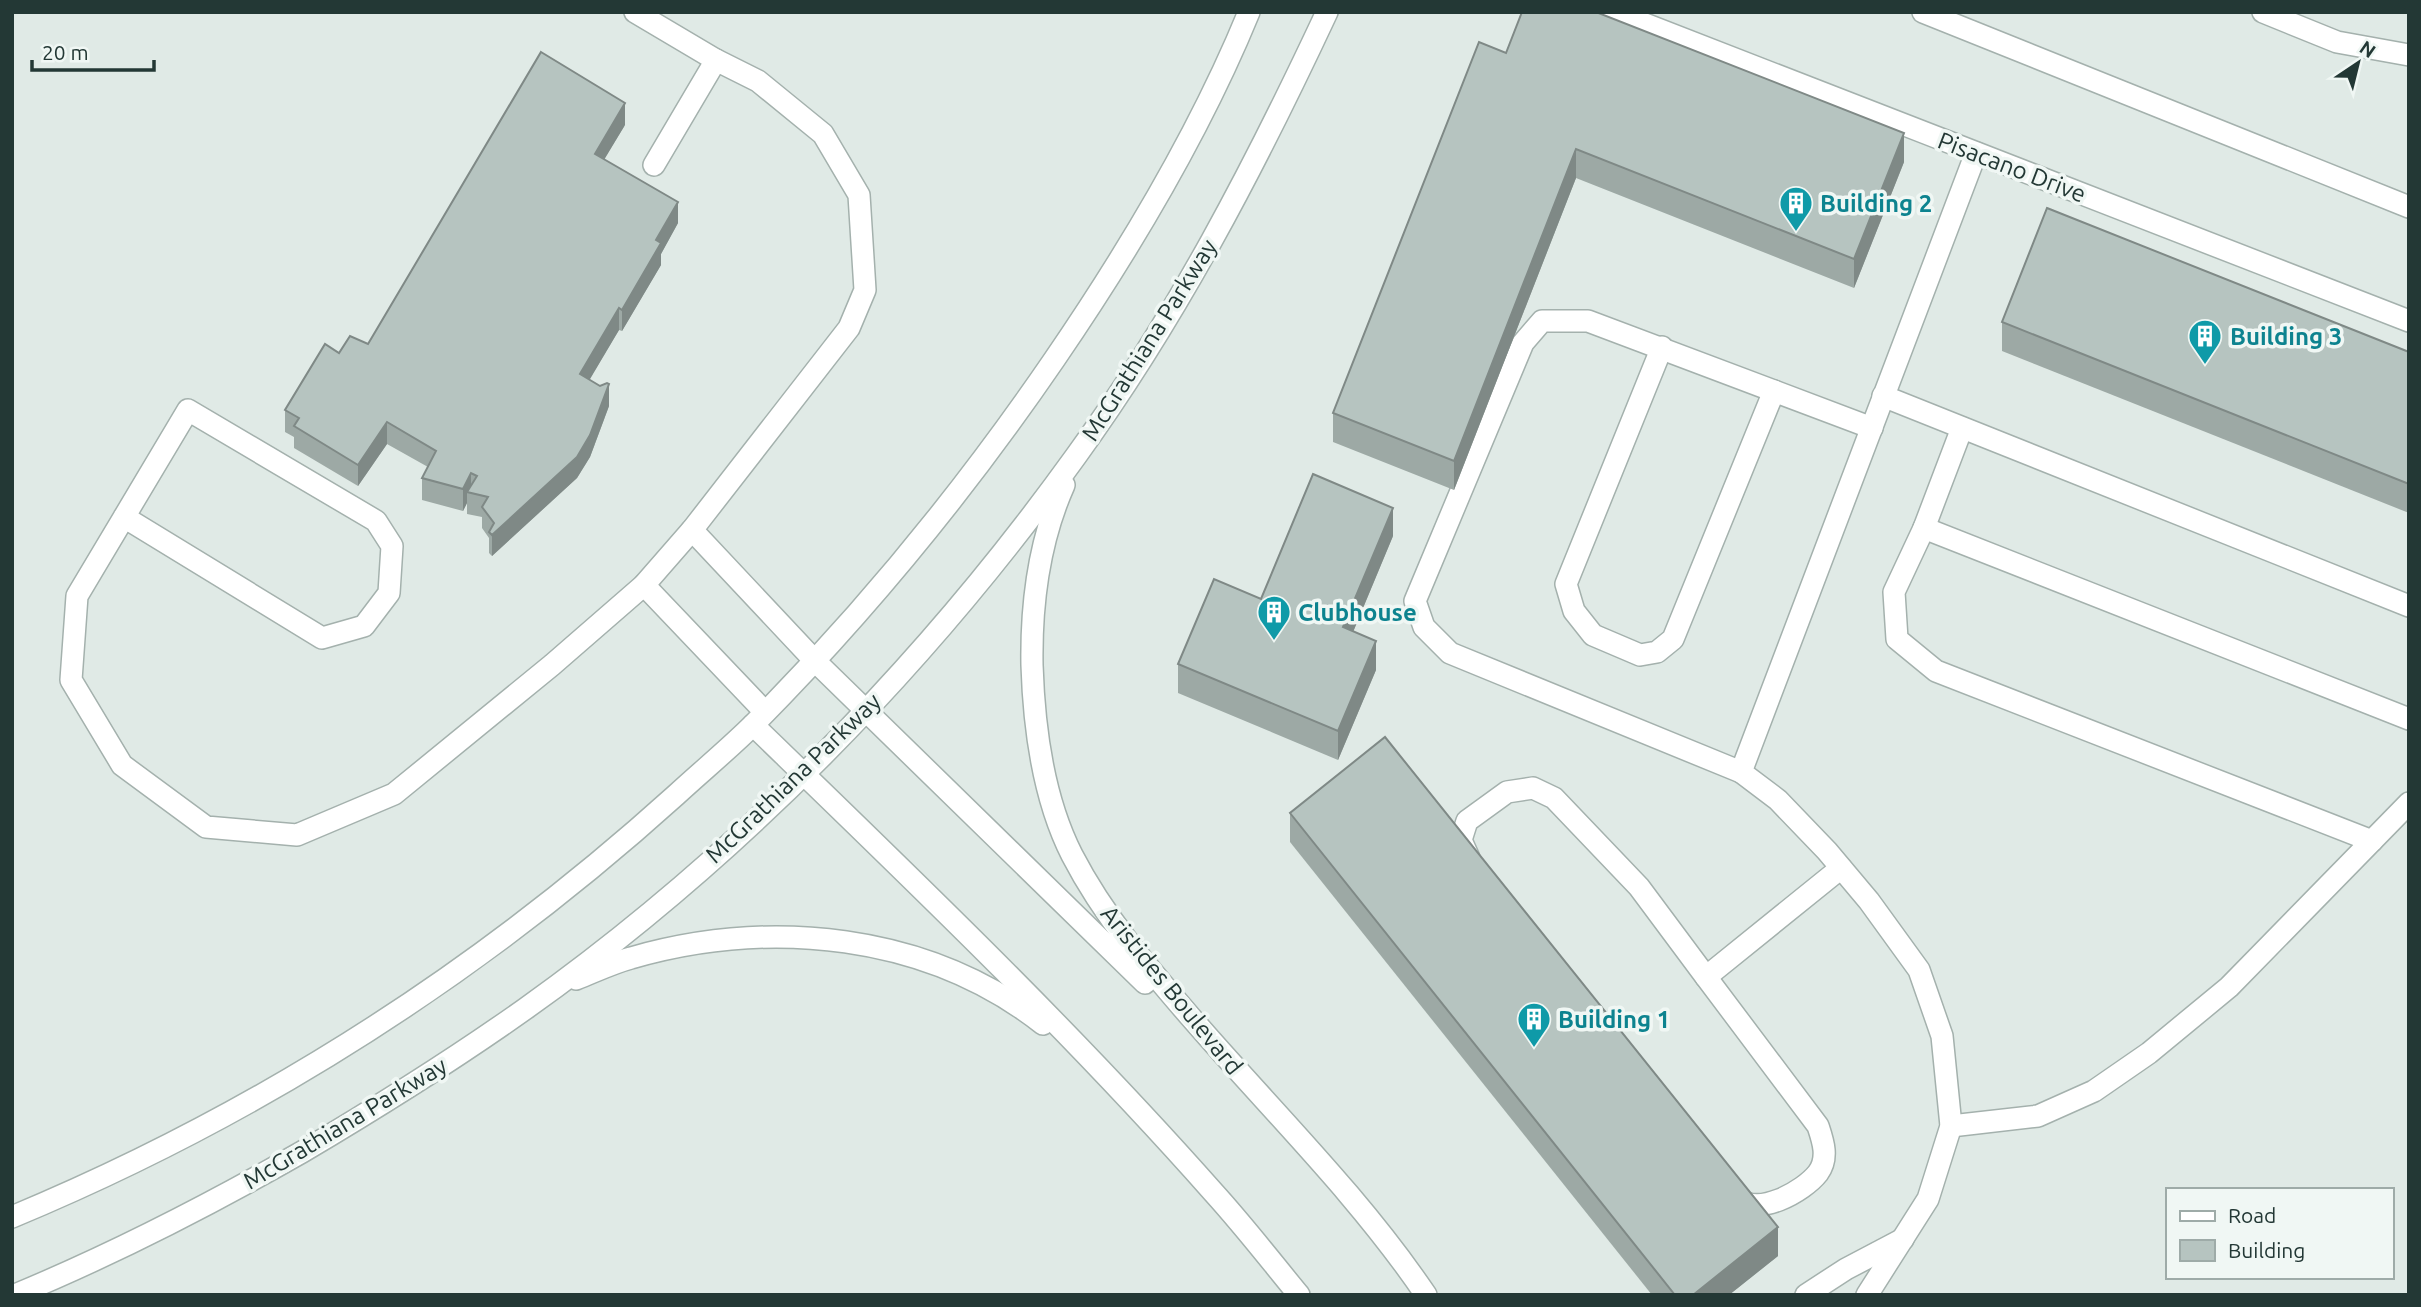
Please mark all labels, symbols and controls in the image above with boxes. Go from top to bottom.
scale bar [32,28,154,72]
north arrow [2323,28,2393,98]
text: N [2356,36,2380,62]
text: 20 m [42,40,89,64]
street label: Pisacano Drive [1934,126,2090,208]
building icon: Building 2 [1777,184,1815,233]
place label: Building 2 [1820,190,1932,217]
street label: McGrathiana Parkway [1076,234,1222,446]
building icon: Building 3 [2186,317,2224,366]
place label: Building 3 [2230,323,2342,350]
building icon: Clubhouse [1255,593,1293,642]
place label: Clubhouse [1298,599,1417,626]
street label: McGrathiana Parkway [700,687,886,868]
street label: Aristides Boulevard [1096,900,1248,1080]
building icon: Building 1 [1515,1000,1553,1049]
place label: Building 1 [1558,1006,1670,1033]
street label: McGrathiana Parkway [238,1051,452,1194]
legend [2166,1188,2393,1279]
text: Road [2228,1203,2276,1227]
text: Building [2228,1238,2305,1262]

